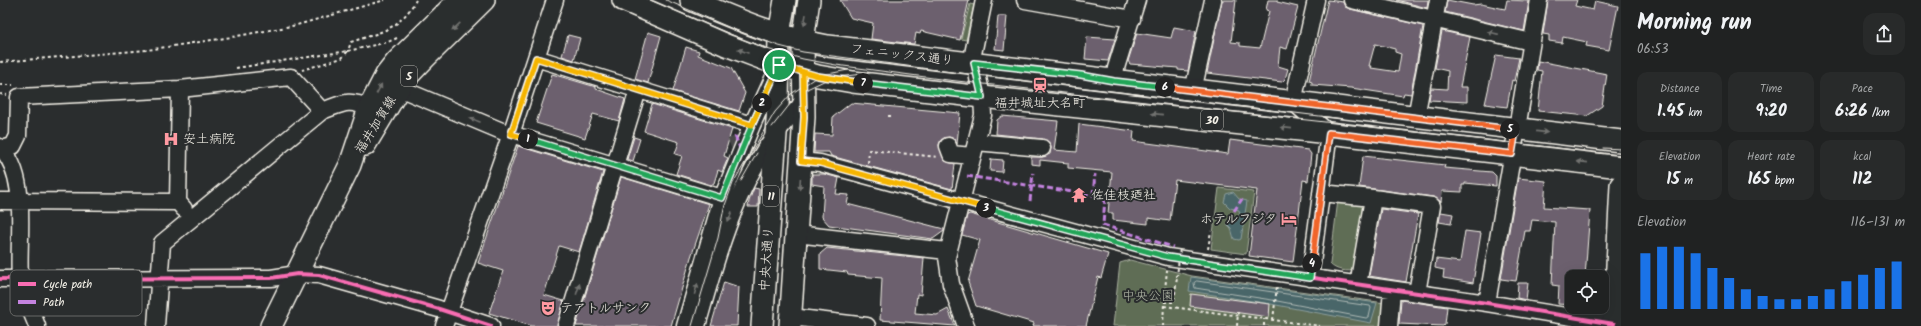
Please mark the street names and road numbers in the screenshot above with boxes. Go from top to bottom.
street label: フェニックス通り [849,38,955,72]
road number: 5 [401,66,417,86]
street label: 福井加賀線 [350,91,403,158]
road number: 30 [1201,110,1223,130]
road number: 11 [763,186,779,206]
street label: 中央大通り [754,226,780,292]

